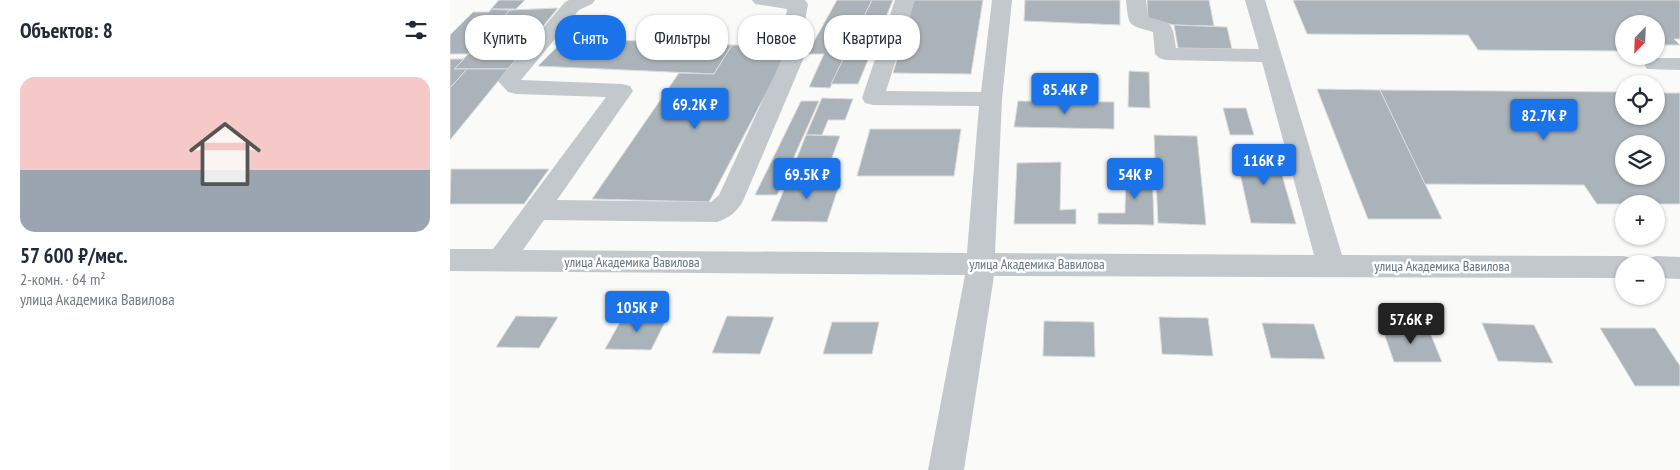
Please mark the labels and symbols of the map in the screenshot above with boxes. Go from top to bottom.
north arrow [1615,15,1665,65]
pin: 85.4K ₽ [1019,72,1111,115]
pin: 69.2K ₽ [649,88,741,130]
pin: 82.7K ₽ [1498,98,1590,141]
pin: 116K ₽ [1223,144,1305,186]
pin: 69.5K ₽ [761,158,853,200]
pin: 54K ₽ [1100,158,1170,200]
street label: улица Академика Вавилова [564,253,700,271]
street label: улица Академика Вавилова [969,255,1105,273]
street label: улица Академика Вавилова [1374,257,1510,275]
pin: 105K ₽ [596,290,678,333]
pin: 57.6K ₽ [1365,302,1457,345]

